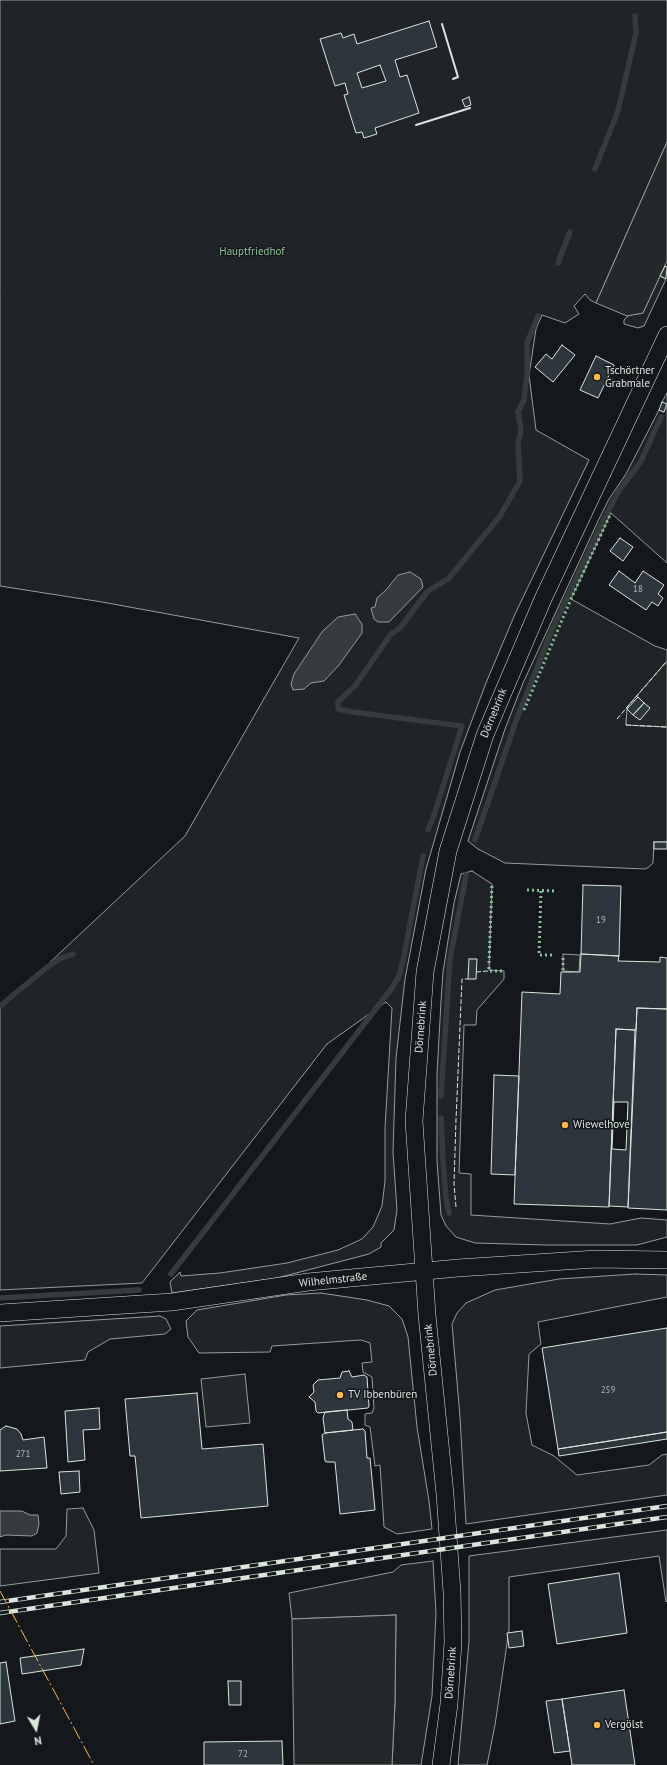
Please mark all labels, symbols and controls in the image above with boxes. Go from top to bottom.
park label: Hauptfriedhof [219,245,285,259]
place label: Tschörtner Grabmale [605,364,655,390]
marker: Tschörtner Grabmale [592,372,602,382]
house number: 18 [633,584,643,594]
street label: Dörnebrink [478,686,510,740]
house number: 19 [596,915,606,925]
street label: Dörnebrink [413,1000,429,1054]
place label: Wiewelhove [573,1118,630,1132]
marker: Wiewelhove [560,1120,570,1130]
street label: Wilhelmstraße [298,1270,368,1290]
street label: Dörnebrink [422,1323,440,1377]
house number: 259 [601,1385,615,1395]
place label: TV Ibbenbüren [348,1388,417,1402]
marker: TV Ibbenbüren [335,1390,345,1400]
house number: 271 [16,1449,30,1459]
street label: Dörnebrink [443,1646,459,1700]
north arrow [16,1709,56,1749]
place label: Vergölst [605,1718,643,1732]
marker: Vergölst [592,1720,602,1730]
text: N [33,1733,43,1748]
house number: 72 [238,1749,248,1759]

